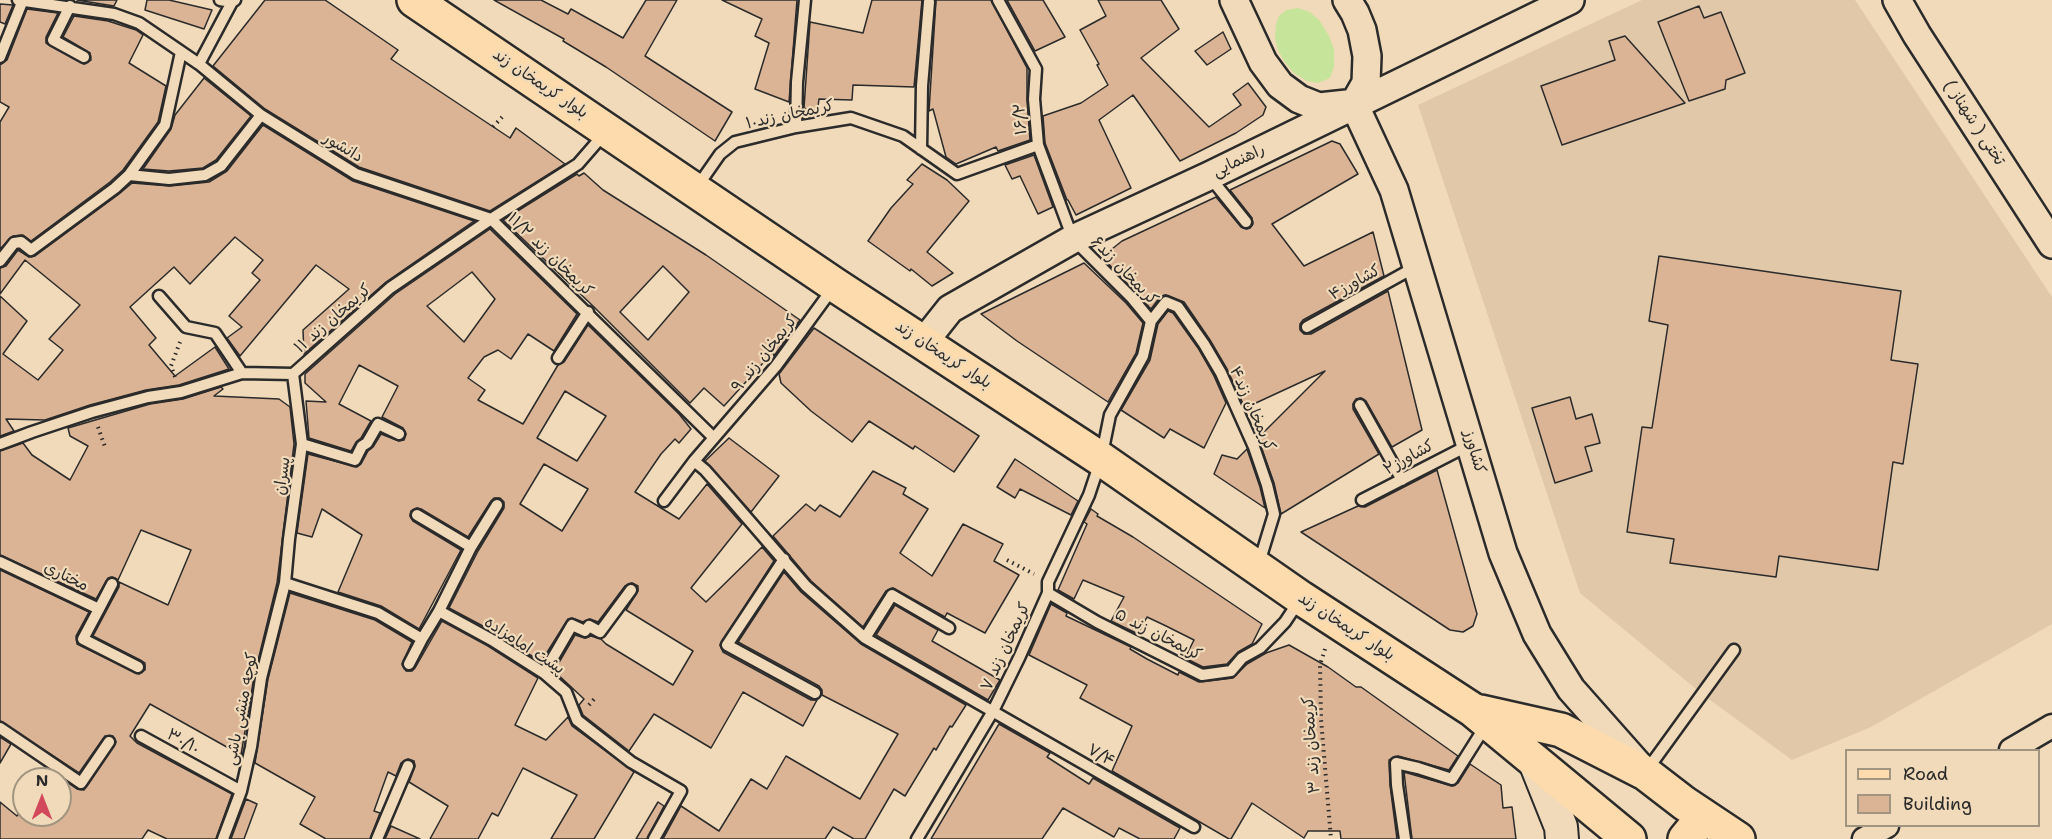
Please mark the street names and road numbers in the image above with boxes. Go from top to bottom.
street label: بلوار کریمخان زند [489,45,591,123]
street label: تختی ( شهناز ) [1939,77,2009,169]
street label: کریمخان زند۱۰ [744,96,836,134]
street label: ۱۶/۲ [1010,102,1032,136]
street label: دانشور [320,129,366,167]
street label: راهنمایی [1210,140,1268,182]
street label: کریمخان زند ۱۱/۲ [503,209,597,301]
street label: کریمخان زند۶ [1086,233,1162,309]
street label: کشاورز۴ [1326,261,1384,305]
street label: کریمخان زند ۱۱ [291,280,375,358]
street label: کریمخان زند ۹ [728,311,802,397]
street label: بلوار کریمخان زند [891,317,995,393]
street label: کریمخان زند۴ [1225,364,1279,454]
street label: کشاورز [1459,428,1489,476]
street label: کشاورز۲ [1380,436,1438,480]
street label: پسران [271,456,295,496]
street label: مختاری [41,558,91,596]
street label: بلوار کریمخان زند [1294,589,1398,665]
street label: کریمخان زند ۷ [977,600,1035,694]
street label: کریمخان زند ۵ [1111,605,1205,665]
street label: پشت امامزاده [480,613,568,679]
street label: کوچه منشی باشی [222,651,262,767]
street label: کریمخان زند ۳ [1299,696,1325,794]
street label: ۳۰/۱۰ [163,725,203,759]
street label: ۷/۴ [1084,740,1118,772]

